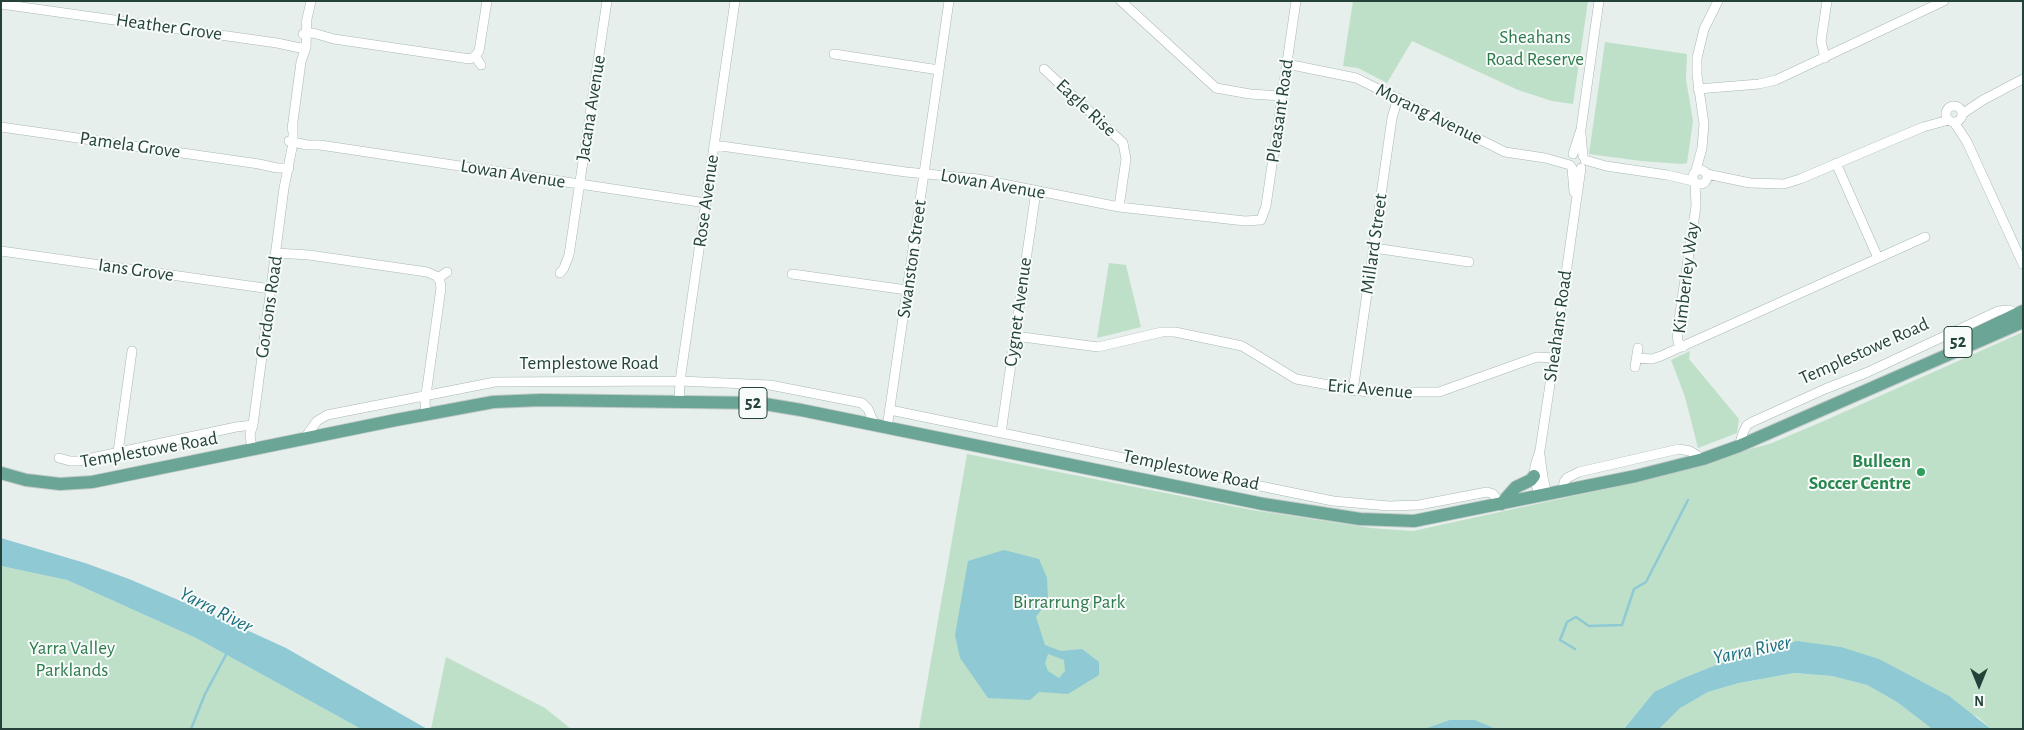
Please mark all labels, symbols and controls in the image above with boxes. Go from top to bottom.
street label: Heather Grove [115,8,223,46]
park label: Sheahans Road Reserve [1486,26,1584,70]
street label: Jacana Avenue [571,53,611,163]
street label: Pleasant Road [1261,58,1299,164]
street label: Eagle Rise [1051,74,1121,142]
street label: Morang Avenue [1372,78,1486,150]
street label: Pamela Grove [78,127,182,163]
street label: Rose Avenue [688,153,724,249]
street label: Lowan Avenue [459,154,567,194]
street label: Lowan Avenue [939,164,1047,204]
street label: Millard Street [1356,192,1392,296]
street label: Swanston Street [892,198,932,320]
street label: Kimberley Way [1668,221,1704,335]
street label: Ians Grove [97,253,175,287]
street label: Gordons Road [251,254,287,360]
street label: Cygnet Avenue [999,256,1037,368]
street label: Sheahans Road [1539,269,1577,383]
street label: Templestowe Road [1796,312,1932,390]
road number: 52 [1944,327,1972,358]
street label: Templestowe Road [519,352,659,374]
street label: Eric Avenue [1326,374,1414,404]
road number: 52 [739,388,767,418]
street label: Templestowe Road [78,427,220,473]
street label: Templestowe Road [1121,444,1261,496]
place label: Bulleen Soccer Centre [1809,450,1911,494]
marker: Bulleen Soccer Centre [1915,466,1927,478]
water label: Yarra River [175,581,257,639]
park label: Birrarrung Park [1013,591,1125,613]
water label: Yarra River [1711,630,1793,670]
park label: Yarra Valley Parklands [29,637,115,681]
north arrow [1954,660,2004,710]
text: N [1974,693,1984,707]

